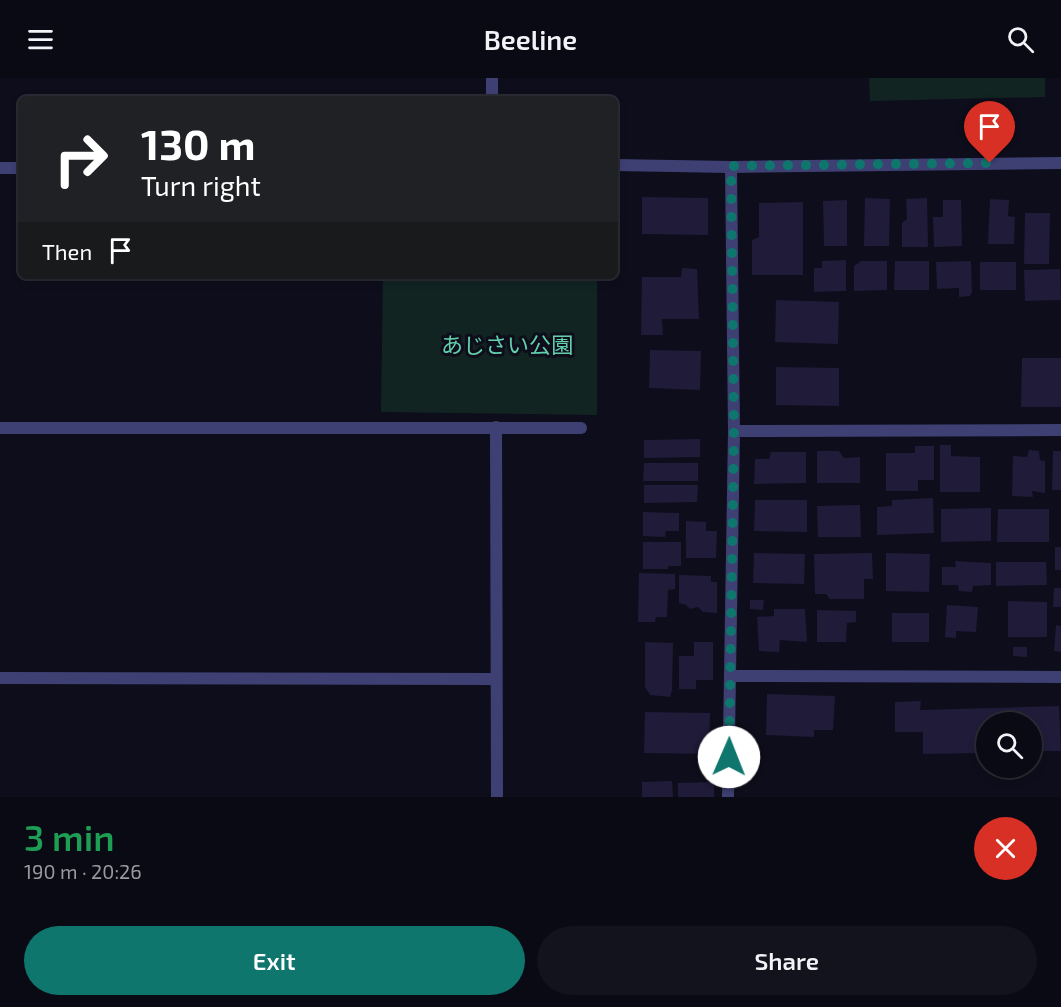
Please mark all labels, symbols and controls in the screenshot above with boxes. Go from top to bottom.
icon: menu [24,23,57,56]
text: Beeline [484,23,577,55]
icon: search [1004,23,1037,56]
pin [964,101,1015,163]
icon: arrive [973,110,1006,143]
text: 130 m [141,118,256,168]
icon: right [42,120,120,198]
text: Turn right [141,169,261,201]
icon: arrive [104,234,137,267]
text: Then [42,238,92,264]
park label: あじさい公園 [441,331,573,357]
map controls [976,712,1042,778]
button: search [976,712,1042,778]
position arrow [697,725,761,789]
text: 3 min [24,815,115,858]
button: close [974,817,1037,880]
text: 190 m · 20:26 [24,859,142,883]
button: Exit [24,926,525,995]
button: Share [537,926,1037,995]

